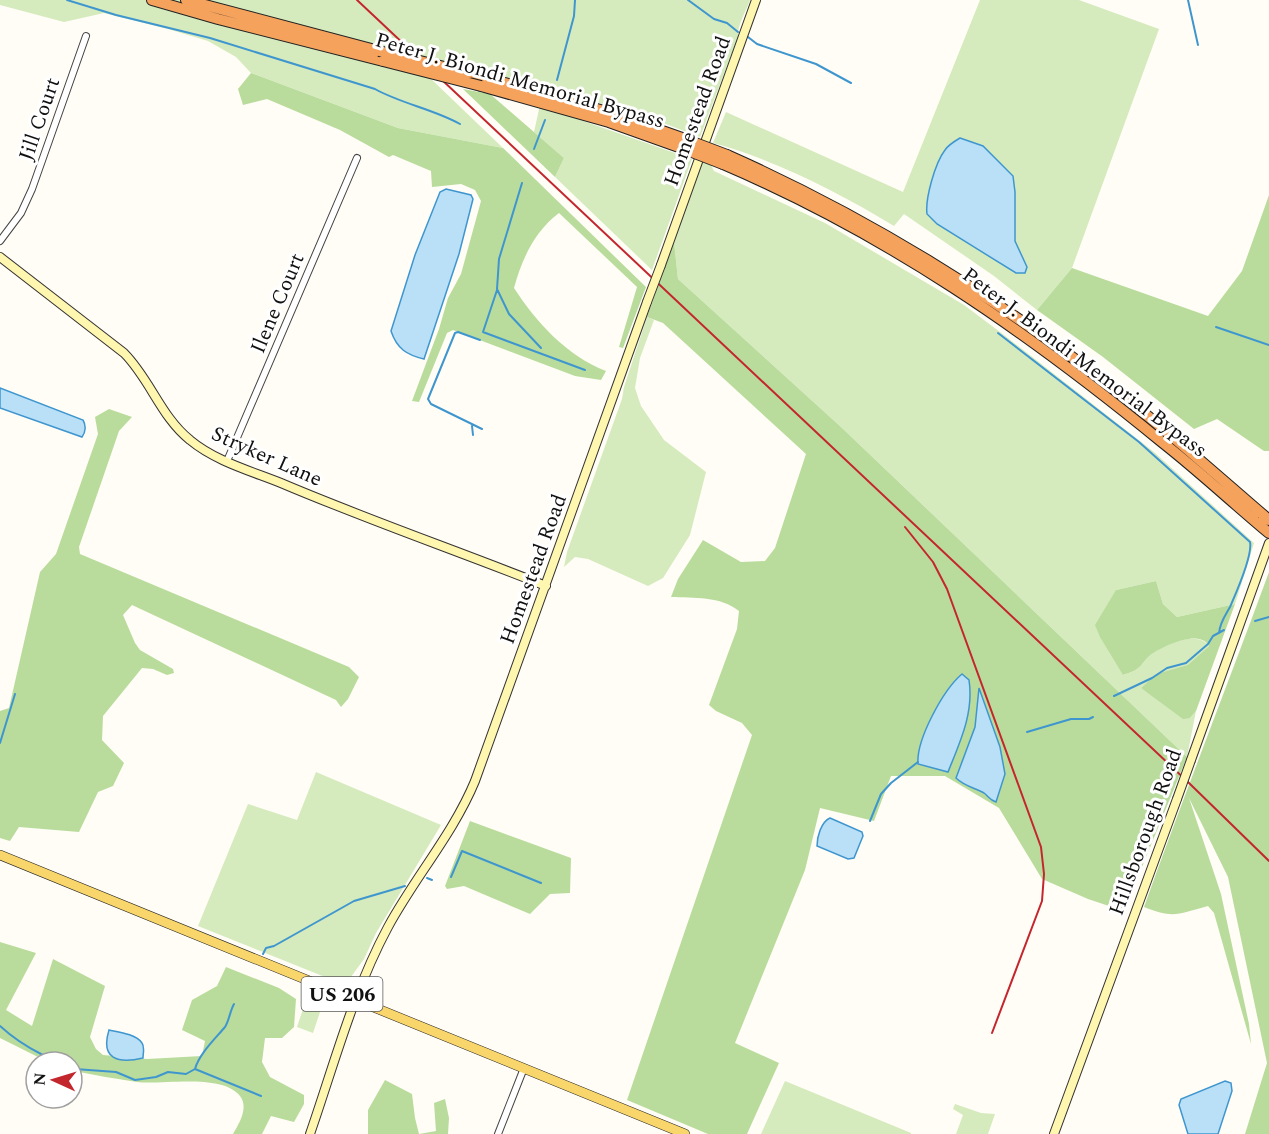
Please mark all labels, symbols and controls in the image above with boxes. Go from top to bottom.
street label: Peter J. Biondi Memorial Bypass [371,24,668,138]
street label: Homestead Road [656,32,740,191]
street label: Jill Court [11,73,69,165]
street label: Ilene Court [242,248,313,359]
street label: Peter J. Biondi Memorial Bypass [955,260,1214,466]
street label: Stryker Lane [206,418,327,496]
street label: Homestead Road [492,490,576,649]
street label: Hillsborough Road [1101,744,1191,920]
road number: US 206 [302,977,382,1011]
north arrow [24,1050,84,1110]
text: N [28,1072,52,1086]

